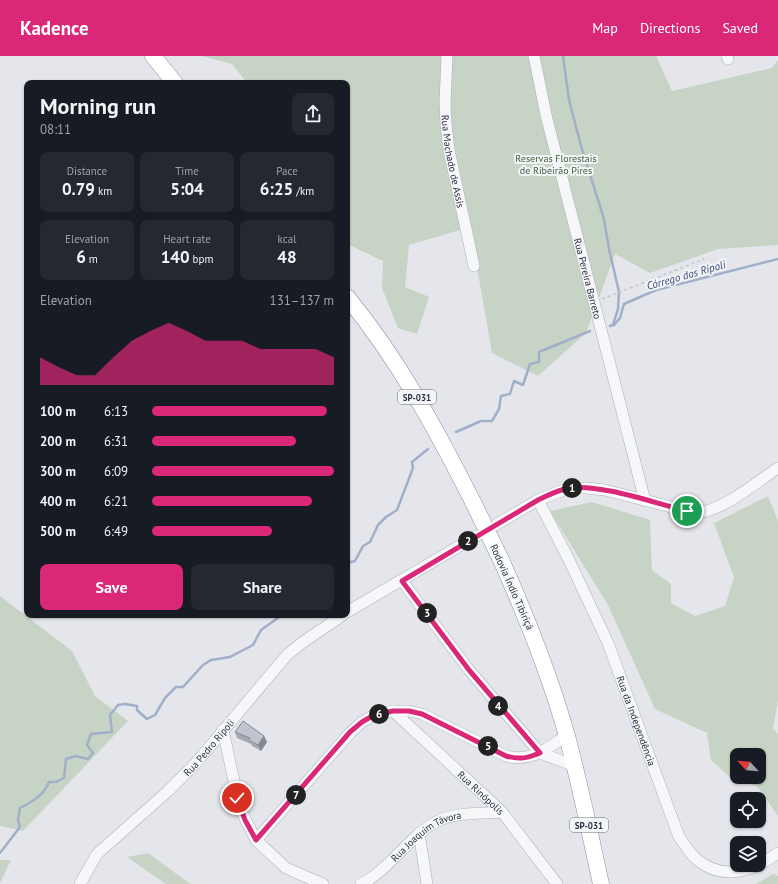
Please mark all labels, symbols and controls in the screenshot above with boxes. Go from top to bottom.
text: Kadence [20,16,89,40]
text: Map [592,19,618,37]
text: Directions [640,19,700,37]
text: Saved [722,19,758,37]
text: Morning run [40,92,156,120]
button: share [292,93,334,135]
street label: Rua Machado de Assis [439,115,468,209]
text: 08:11 [40,121,71,138]
park label: Reservas Florestais de Ribeirão Pires [515,152,597,177]
text: Distance [67,164,107,178]
text: Time [175,164,199,178]
text: Pace [276,164,298,178]
text: 0.79 [62,178,95,200]
text: 5:04 [170,178,204,200]
text: 6:25 [260,178,293,200]
text: km [95,184,112,198]
text: /km [293,184,314,198]
text: Elevation [65,232,109,246]
text: Heart rate [163,232,211,246]
text: kcal [278,232,296,246]
street label: Rua Pereira Barreto [571,237,605,320]
text: 6 [76,246,86,268]
text: 140 [161,246,190,268]
text: 48 [277,246,297,268]
text: m [86,252,98,266]
text: bpm [190,252,213,266]
water label: Córrego dos Ripoli [645,257,728,293]
text: Elevation [40,292,92,309]
text: 131–137 m [270,292,334,309]
road number: SP-031 [398,390,436,404]
text: 100 m [40,403,76,420]
text: 6:13 [104,403,128,420]
text: 200 m [40,433,76,450]
text: 6:31 [104,433,128,450]
text: 300 m [40,463,76,480]
text: 6:09 [104,463,128,480]
pin: 1 [562,478,582,498]
text: 1 [569,481,575,495]
text: 400 m [40,493,76,510]
text: 6:21 [104,493,128,510]
pin [670,494,704,528]
icon: arrive [676,500,698,522]
text: 500 m [40,523,76,540]
text: 6:49 [104,523,128,540]
pin: 2 [458,531,478,551]
text: 2 [465,534,471,548]
street label: Rodovia Índio Tibiriçá [487,542,537,632]
button: Save [40,564,183,610]
button: Share [191,564,334,610]
pin: 3 [417,603,437,623]
text: 3 [424,606,430,620]
street label: Rua da Independência [614,674,659,768]
pin: 4 [488,696,508,716]
text: 4 [495,699,501,713]
pin: 6 [369,704,389,724]
text: 6 [376,707,382,721]
street label: Rua Pedro Ripoli [180,716,237,779]
pin: 5 [478,736,498,756]
text: 5 [485,739,491,753]
north arrow [730,748,766,784]
map controls [730,748,766,872]
street label: Rua Rinópolis [455,768,507,817]
pin [220,781,254,815]
pin: 7 [286,785,306,805]
icon: check [226,787,248,809]
text: 7 [293,788,299,802]
button: locate [730,792,766,828]
street label: Rua Joaquim Távora [388,808,462,864]
road number: SP-031 [570,818,608,832]
button: layers [730,836,766,872]

